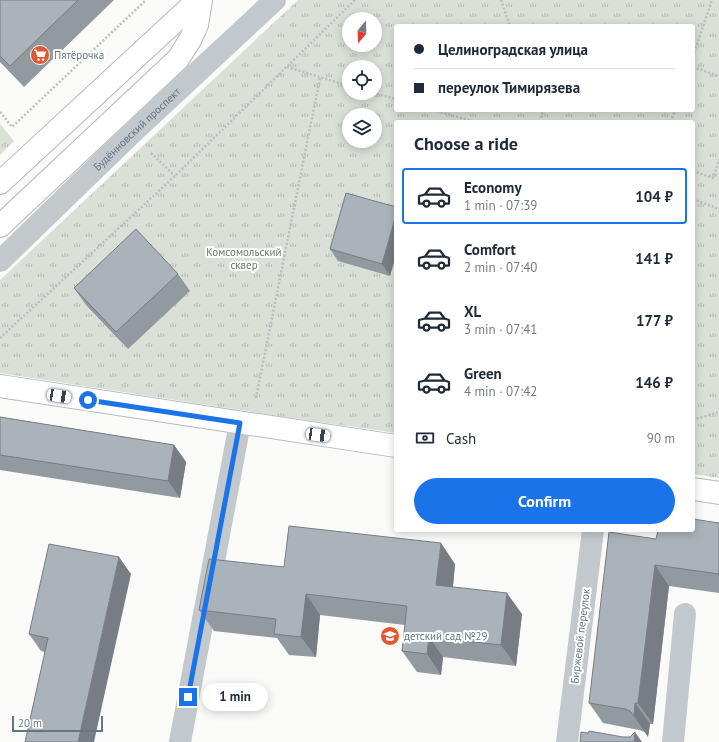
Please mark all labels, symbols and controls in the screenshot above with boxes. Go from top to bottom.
north arrow [342,12,382,52]
map controls [342,12,382,148]
text: Целиноградская улица [438,40,588,59]
supermarket icon: Пятёрочка [29,44,51,66]
place label: Пятёрочка [54,48,104,62]
button: locate [342,60,382,100]
text: переулок Тимирязева [438,78,580,97]
street label: Будённовский проспект [90,84,184,174]
button: layers [342,108,382,148]
text: Choose a ride [414,132,518,155]
icon: car [416,178,452,214]
text: Economy [464,178,522,197]
text: 104 ₽ [635,187,673,206]
text: 1 min · 07:39 [464,197,537,214]
icon: car [416,240,452,276]
text: Comfort [464,240,516,259]
park label: Комсомольский сквер [206,245,282,272]
text: 141 ₽ [635,249,673,268]
text: 2 min · 07:40 [464,259,537,276]
icon: car [416,302,452,338]
text: XL [464,302,481,321]
text: 177 ₽ [636,311,673,330]
text: 3 min · 07:41 [464,321,537,338]
icon: car [416,364,452,400]
text: Green [464,364,502,383]
text: 146 ₽ [635,373,673,392]
text: 4 min · 07:42 [464,383,537,400]
car [46,388,72,404]
route start [79,391,97,409]
car [305,427,331,443]
icon: cash [414,427,436,449]
text: Cash [446,429,476,448]
text: 90 m [647,430,675,447]
button: Confirm [414,478,675,524]
street label: Биржевой переулок [567,587,593,684]
school or university icon: детский сад №29 [379,625,401,647]
place label: детский сад №29 [404,629,487,643]
callout: 1 min [202,683,268,711]
route end [179,688,197,706]
text: 1 min [219,688,251,705]
scale bar [12,714,103,733]
text: 20 m [18,716,42,730]

